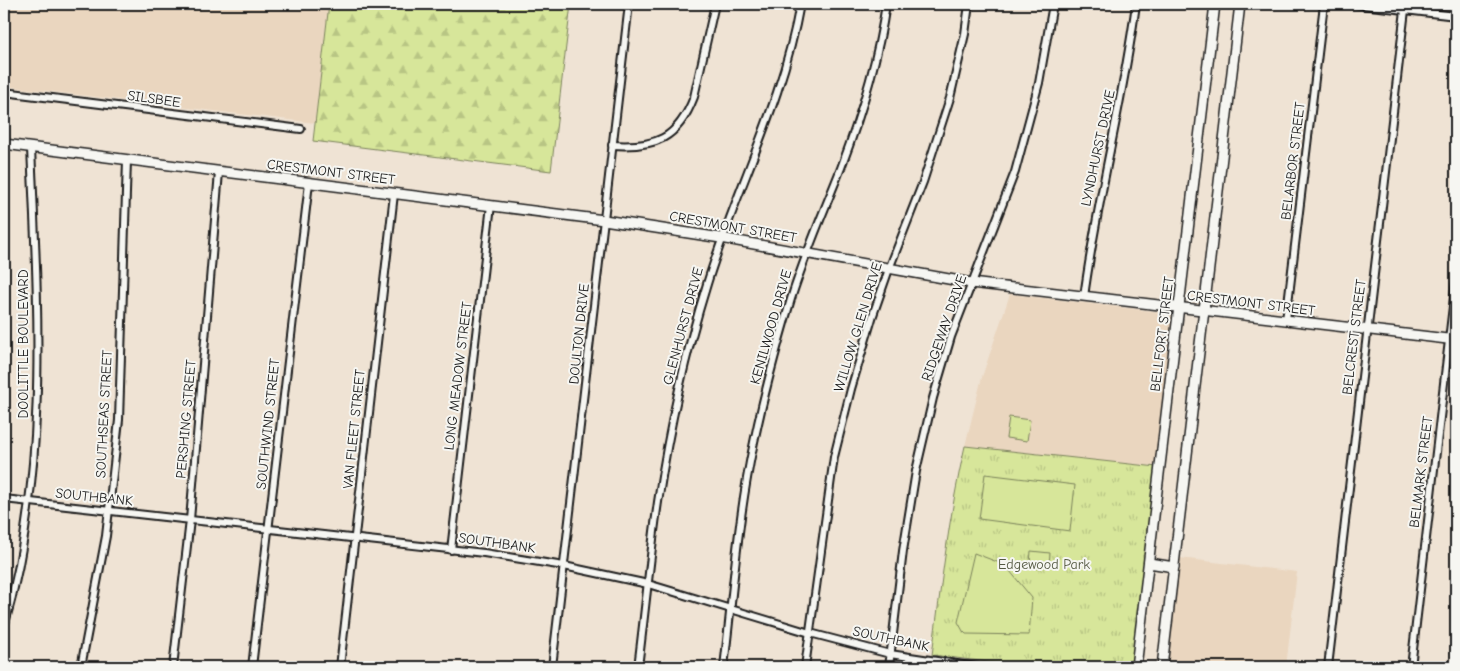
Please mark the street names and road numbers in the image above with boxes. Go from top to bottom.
street label: SILSBEE [126,87,182,111]
street label: LYNDHURST DRIVE [1077,88,1119,208]
street label: BELARBOR STREET [1277,100,1309,221]
street label: CRESTMONT STREET [266,156,397,188]
street label: CRESTMONT STREET [668,207,799,247]
street label: WILLOW GLEN DRIVE [830,260,886,394]
street label: GLENHURST DRIVE [659,265,707,387]
street label: KENILWOOD DRIVE [746,268,796,386]
street label: DOOLITTLE BOULEVARD [15,269,32,419]
street label: RIDGEWAY DRIVE [918,273,970,383]
street label: BELLFORT STREET [1147,275,1178,392]
street label: BELCREST STREET [1338,278,1370,396]
street label: DOULTON DRIVE [565,283,593,385]
street label: CRESTMONT STREET [1186,287,1317,319]
street label: LONG MEADOW STREET [440,300,476,451]
street label: SOUTHSEAS STREET [92,349,116,478]
street label: SOUTHWIND STREET [253,357,283,490]
street label: PERSHING STREET [172,358,200,479]
street label: VAN FLEET STREET [339,368,369,490]
street label: BELMARK STREET [1406,414,1436,529]
street label: SOUTHBANK [54,484,134,510]
street label: SOUTHBANK [457,529,537,557]
street label: SOUTHBANK [851,623,931,655]

